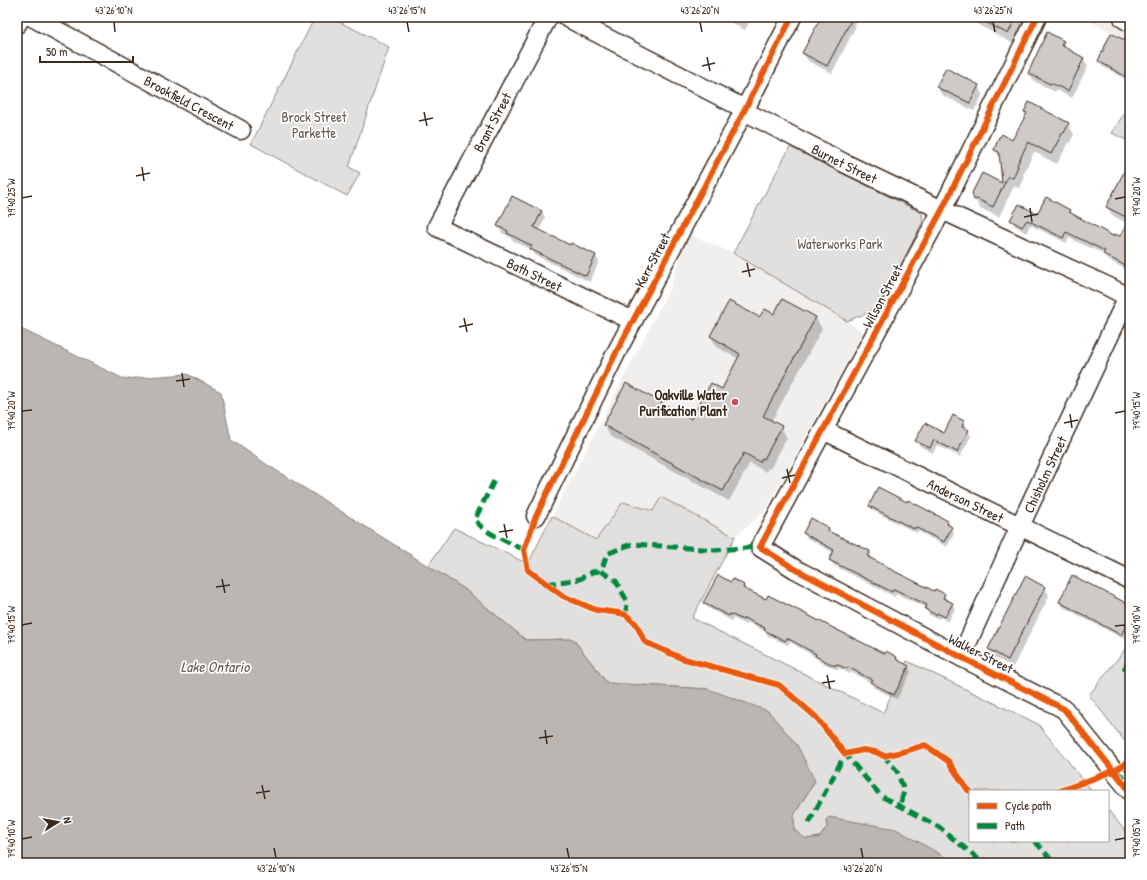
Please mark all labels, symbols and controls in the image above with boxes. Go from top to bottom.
text: 43°26'10"N [95,4,133,17]
text: 43°26'15"N [388,4,426,17]
text: 43°26'20"N [681,4,719,17]
text: 43°26'25"N [974,4,1012,17]
scale bar [40,38,133,64]
text: 50 m [46,43,67,60]
street label: Brookfield Crescent [141,70,238,134]
street label: Brant Street [468,89,516,155]
park label: Brock Street Parkette [281,107,347,142]
street label: Burnet Street [809,139,881,187]
text: 79°40'20"W [1130,177,1143,217]
text: 79°40'25"W [5,178,18,217]
street label: Kerr Street [630,229,674,291]
park label: Waterworks Park [797,234,883,253]
street label: Bath Street [504,253,566,295]
street label: Wilson Street [857,261,907,331]
place label: Oakville Water Purification Plant [639,385,728,420]
text: 79°40'20"W [5,391,18,431]
text: 79°40'15"W [1130,391,1143,430]
marker: Oakville Water Purification Plant [730,397,740,407]
street label: Chisholm Street [1018,432,1071,516]
street label: Anderson Street [924,473,1007,527]
text: 79°40'15"W [5,605,18,644]
text: 79°40'10"W [1130,605,1143,644]
street label: Walker Street [945,629,1017,678]
water label: Lake Ontario [181,656,250,677]
legend [969,790,1109,842]
text: Cycle path [1005,797,1051,814]
north arrow [38,802,78,842]
text: N [60,816,75,824]
text: Path [1005,817,1025,834]
text: 79°40'05"W [1130,818,1143,857]
text: 79°40'10"W [5,819,18,858]
text: 43°26'10"N [257,862,295,875]
text: 43°26'15"N [550,862,588,875]
text: 43°26'20"N [844,862,882,875]

